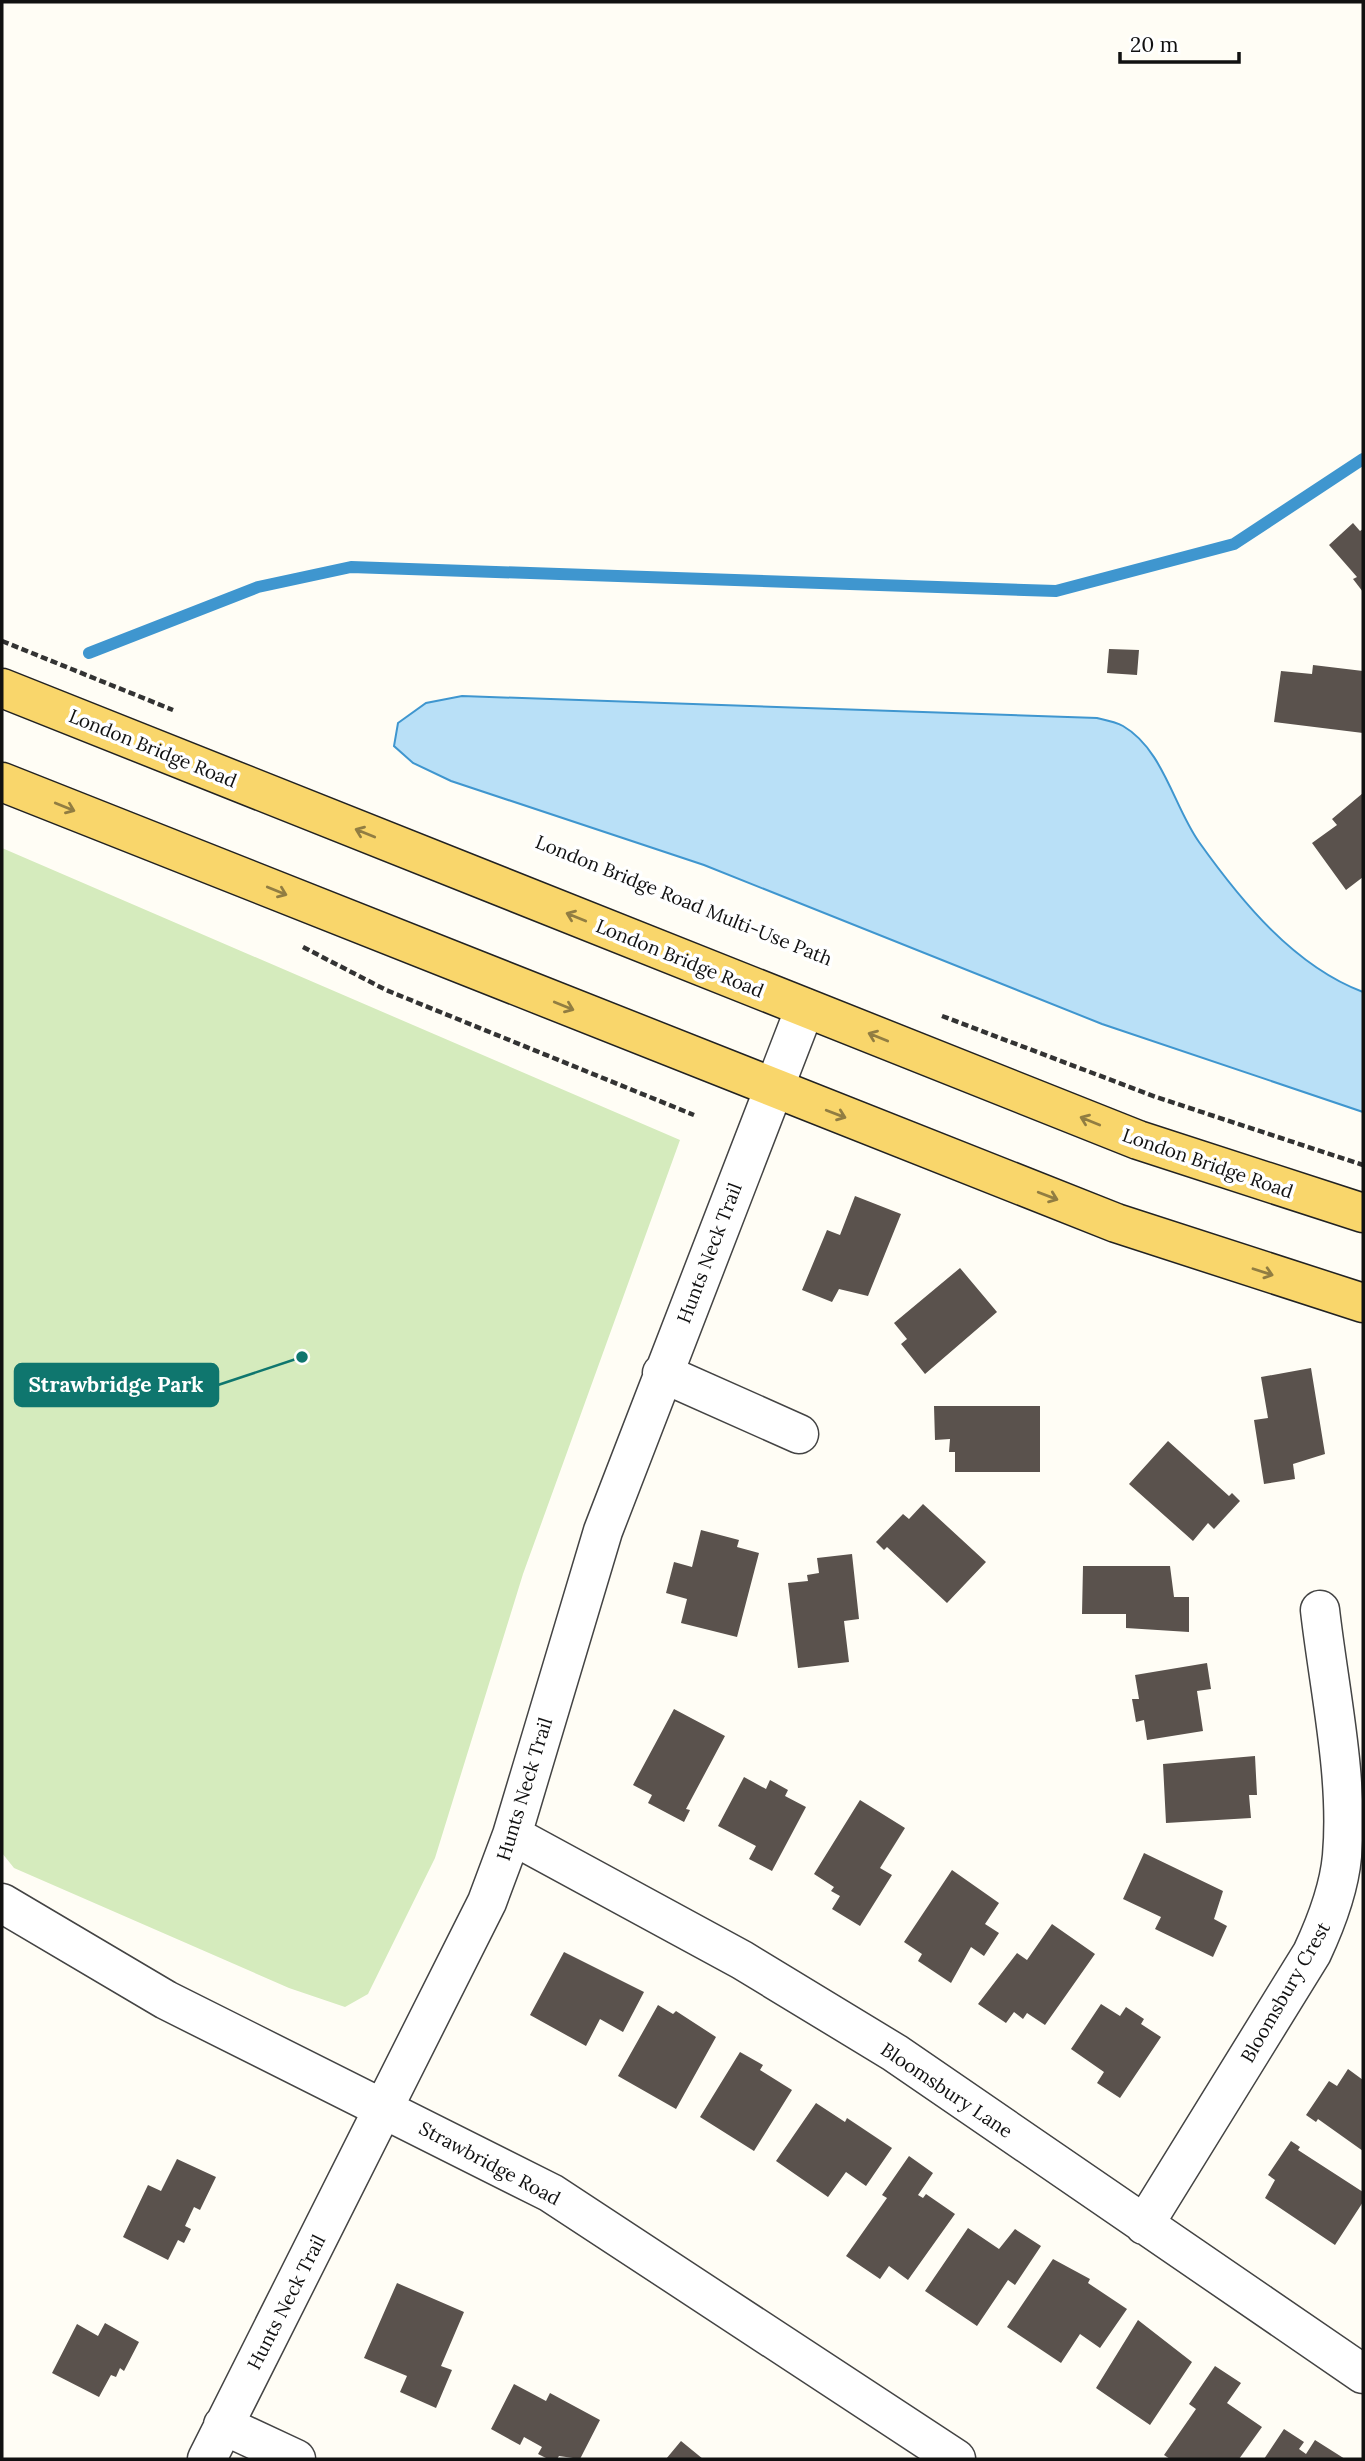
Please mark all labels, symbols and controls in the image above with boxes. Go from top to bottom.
scale bar [1120,21,1239,65]
text: 20 m [1130,31,1179,58]
street label: London Bridge Road [66,703,240,793]
one-way arrow [54,802,76,815]
one-way arrow [354,825,376,838]
street label: London Bridge Road Multi-Use Path [532,830,836,970]
one-way arrow [265,886,287,899]
one-way arrow [566,909,587,922]
street label: London Bridge Road [593,914,767,1002]
one-way arrow [553,1000,575,1013]
one-way arrow [868,1030,890,1043]
one-way arrow [825,1108,846,1121]
one-way arrow [1079,1114,1101,1127]
street label: London Bridge Road [1119,1123,1297,1203]
street label: Hunts Neck Trail [671,1179,747,1327]
one-way arrow [1037,1191,1058,1204]
one-way arrow [1251,1266,1273,1279]
callout: Strawbridge Park [15,1364,218,1406]
text: Strawbridge Park [28,1371,204,1398]
street label: Hunts Neck Trail [491,1715,557,1863]
street label: Bloomsbury Crest [1235,1917,1335,2067]
street label: Bloomsbury Lane [877,2037,1017,2143]
street label: Strawbridge Road [415,2116,565,2210]
street label: Hunts Neck Trail [242,2230,330,2374]

